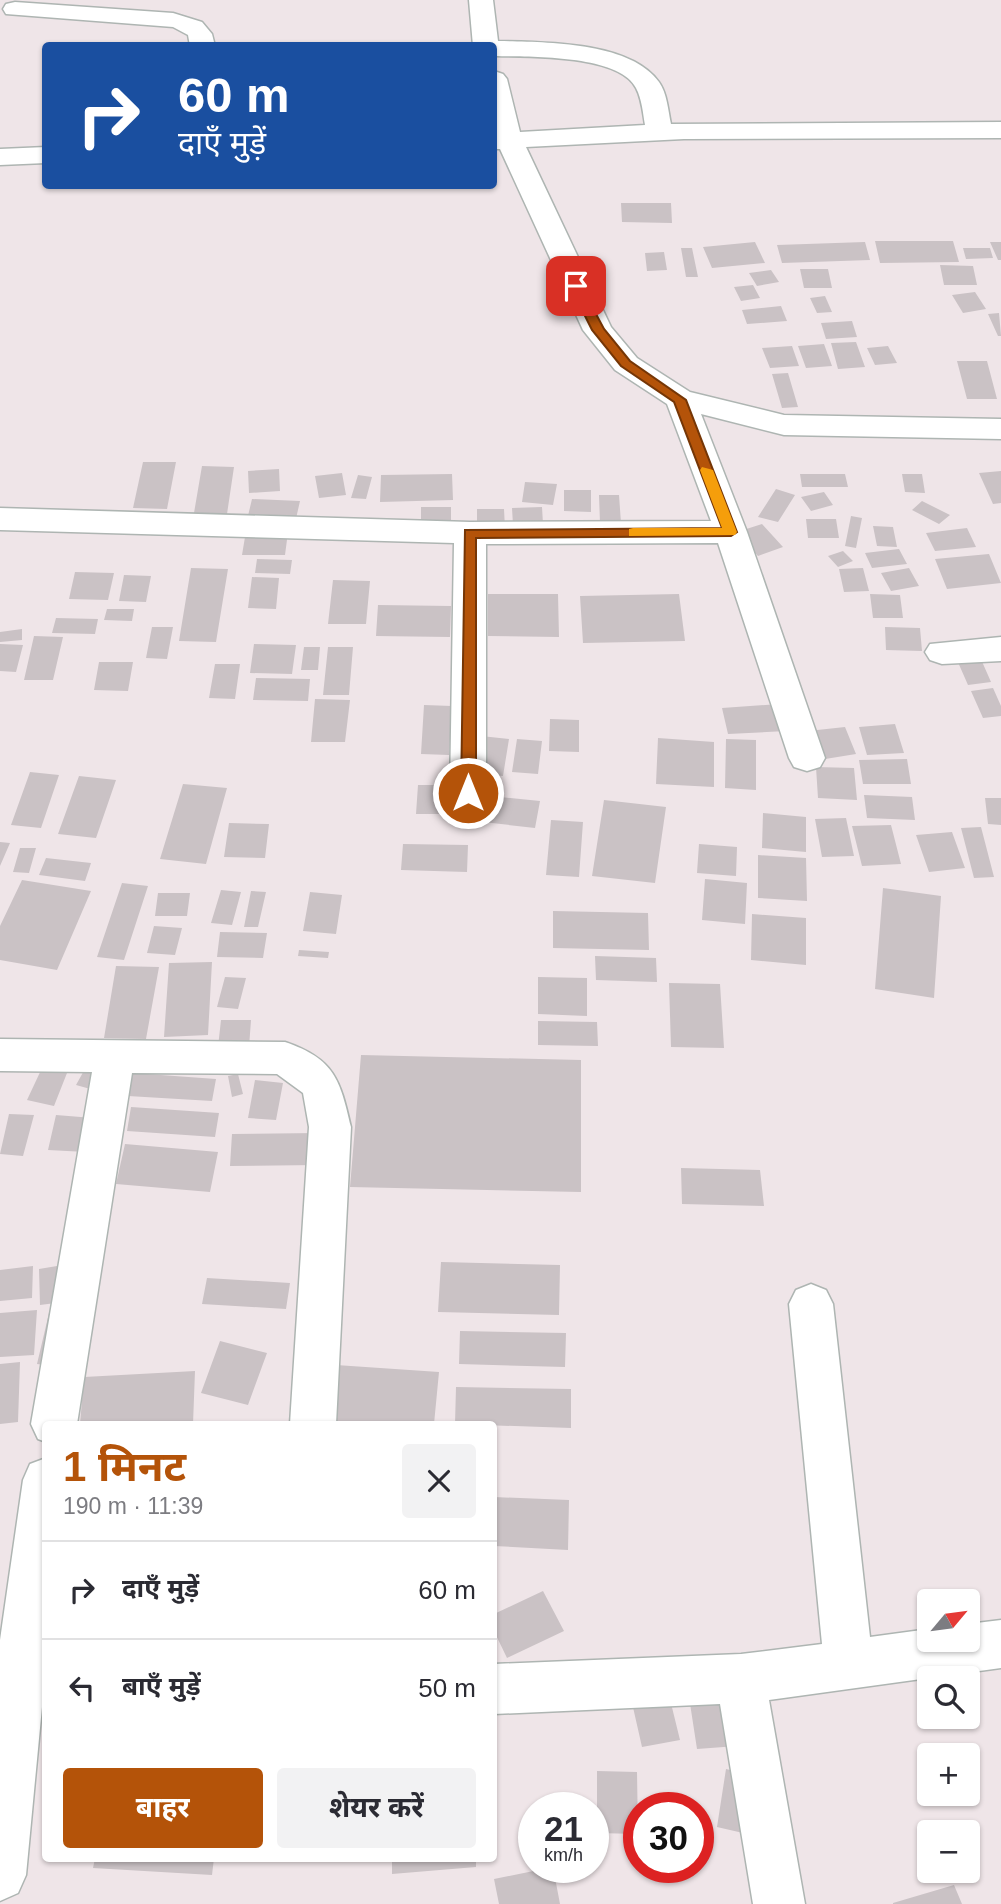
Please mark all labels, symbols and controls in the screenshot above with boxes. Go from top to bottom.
text: 60 m [178,68,290,122]
icon: right [63,70,154,161]
text: दाएँ मुड़ें [178,125,266,161]
pin [546,256,606,316]
icon: arrive [557,267,595,305]
position arrow [431,756,505,830]
text: 1 मिनट [63,1443,186,1490]
button: close [402,1444,476,1518]
text: 190 m · 11:39 [63,1493,203,1519]
icon: right [63,1571,101,1609]
text: दाएँ मुड़ें [122,1573,199,1603]
text: 60 m [418,1575,476,1605]
north arrow [917,1589,980,1652]
map controls [917,1589,980,1883]
button: search [917,1666,980,1729]
icon: left [63,1669,101,1707]
text: बाएँ मुड़ें [122,1671,201,1701]
text: 50 m [418,1673,476,1703]
button: + [917,1743,980,1806]
button: बाहर [63,1768,263,1848]
button: शेयर करें [277,1768,476,1848]
speed limit sign: 30 [623,1792,714,1883]
text: 21 [544,1809,583,1848]
button: − [917,1820,980,1883]
text: km/h [544,1845,583,1865]

